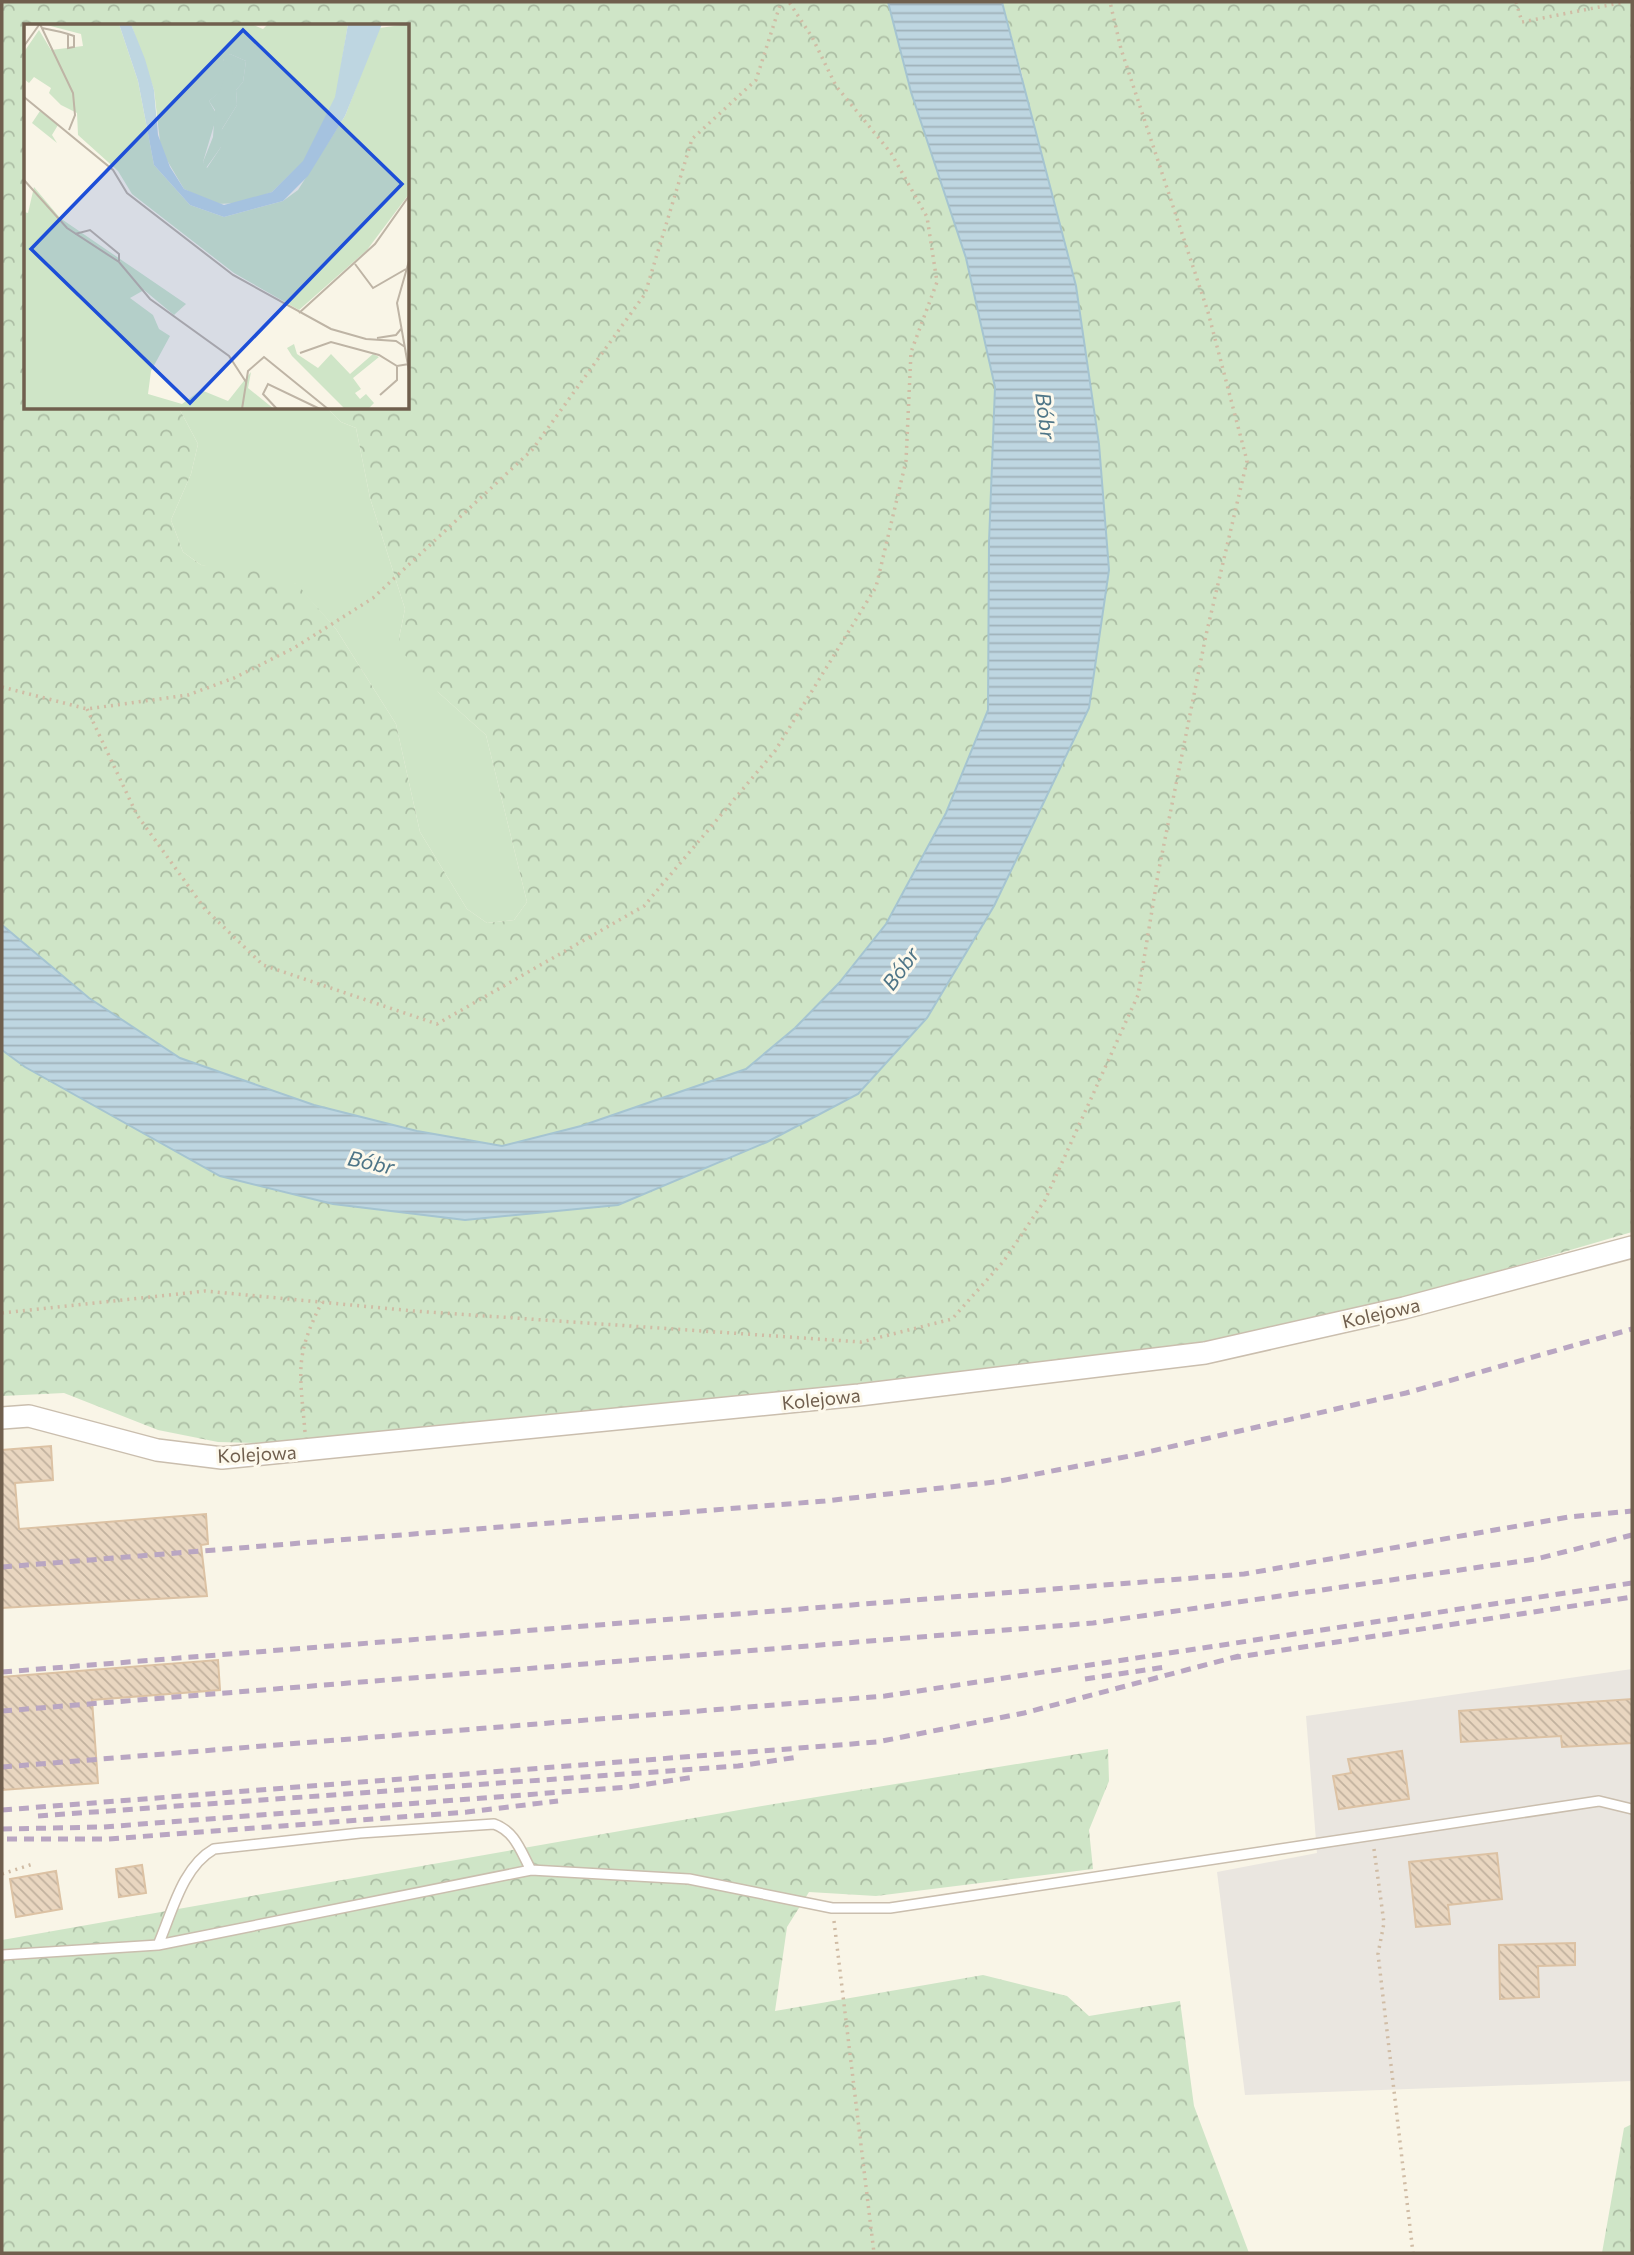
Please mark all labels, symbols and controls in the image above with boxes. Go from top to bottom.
inset map [24,24,410,410]
water label: Bóbr [1031,391,1062,441]
water label: Bóbr [876,941,924,994]
water label: Bóbr [346,1144,397,1179]
street label: Kolejowa [1340,1292,1422,1333]
street label: Kolejowa [780,1383,861,1414]
street label: Kolejowa [217,1440,297,1467]

